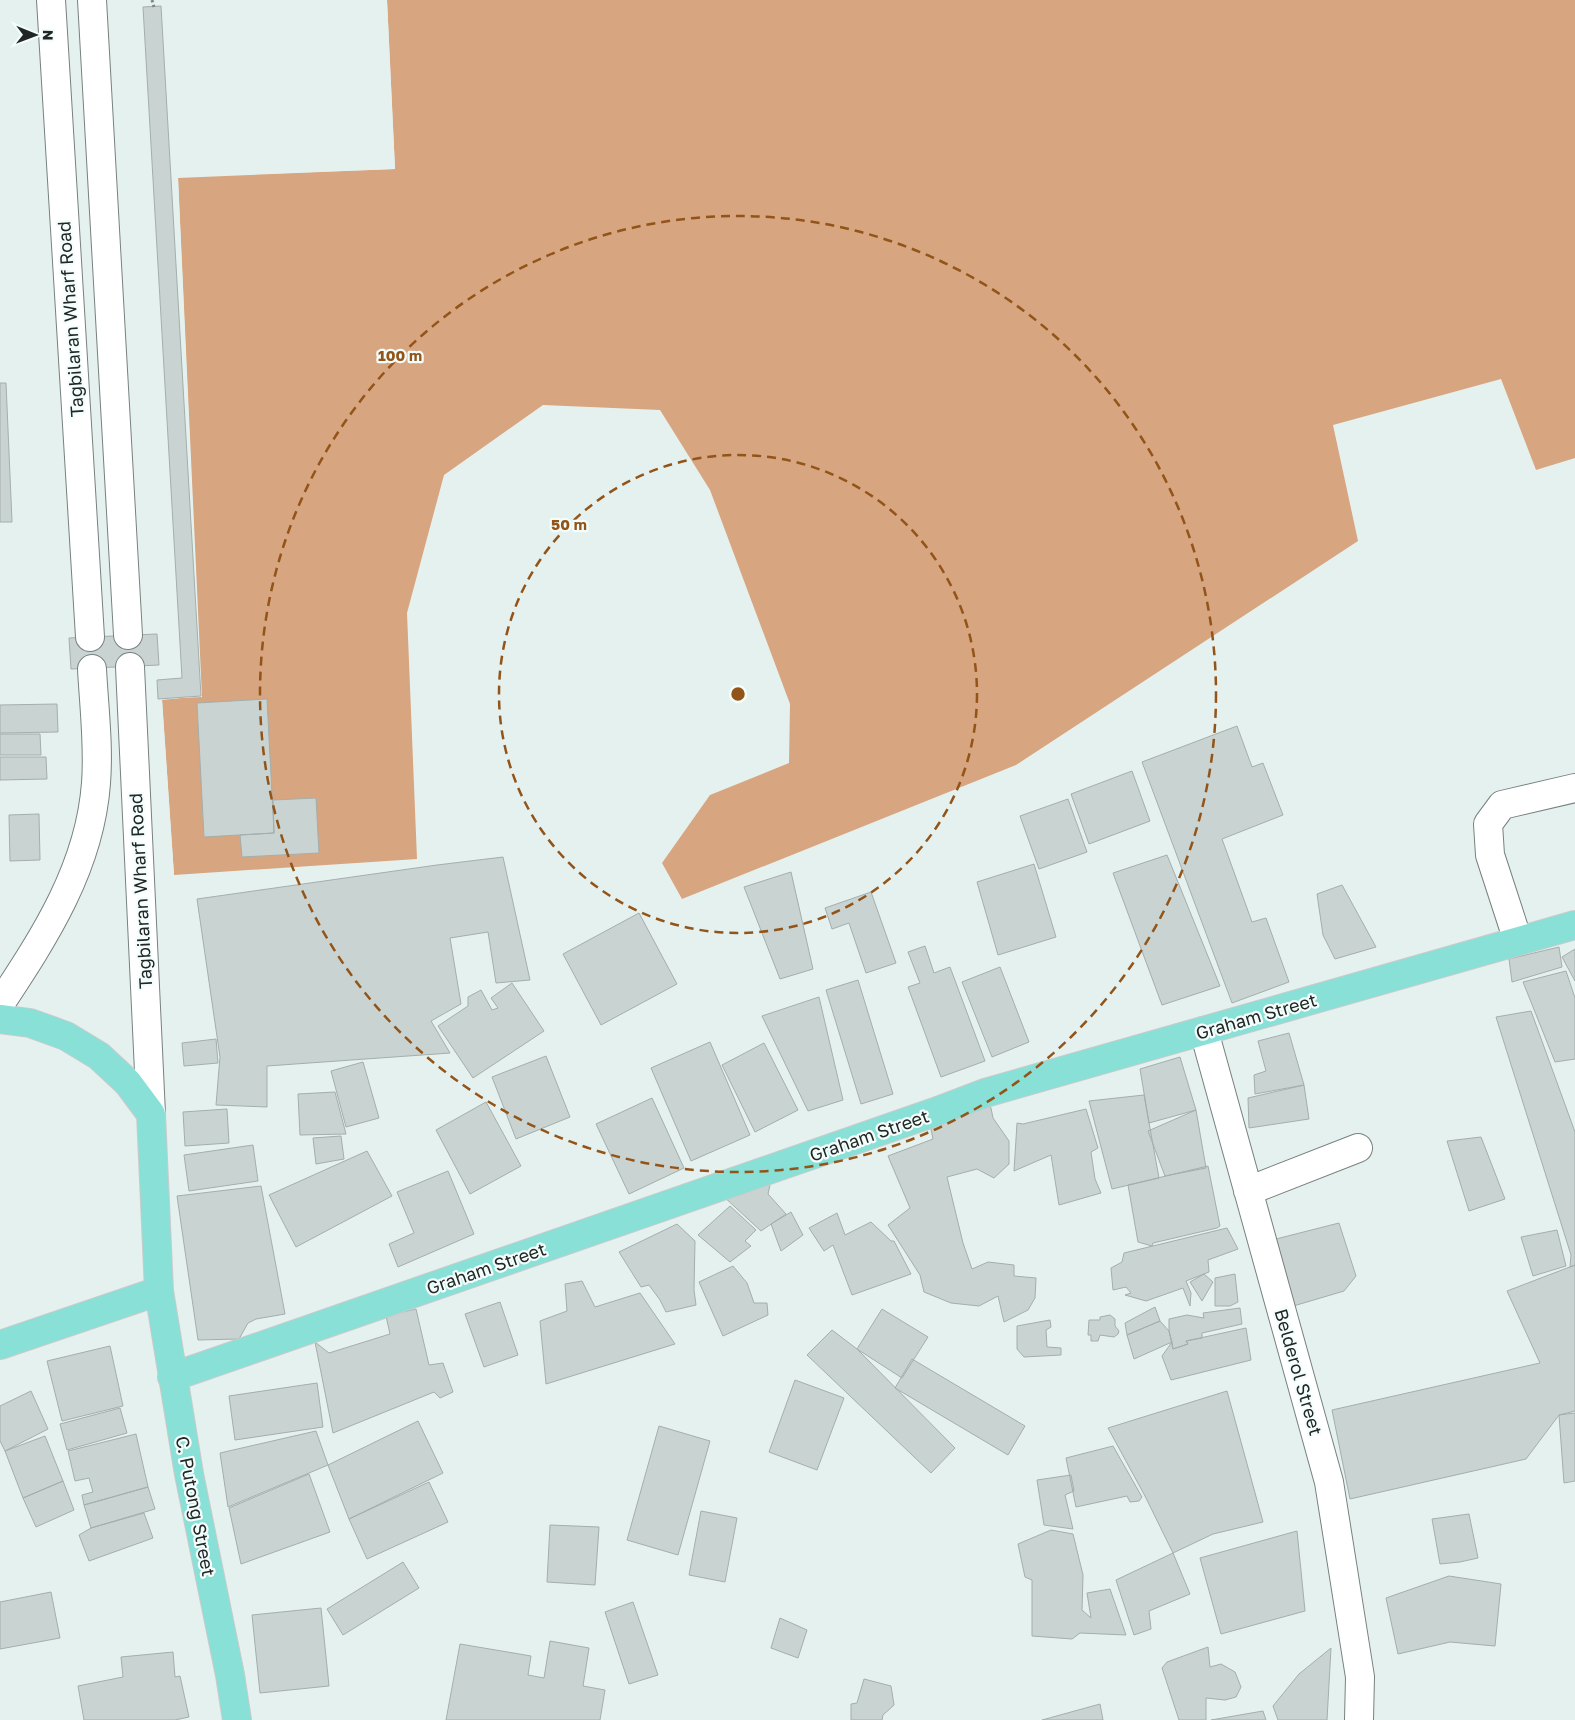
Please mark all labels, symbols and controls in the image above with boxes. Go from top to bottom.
north arrow [10,10,60,60]
text: N [40,30,57,41]
street label: Tagbilaran Wharf Road [52,220,88,418]
text: 100 m [378,346,422,364]
text: 50 m [551,515,587,533]
centre of rings [729,685,747,703]
street label: Tagbilaran Wharf Road [124,792,156,990]
street label: Graham Street [1193,988,1319,1044]
street label: Graham Street [806,1104,932,1166]
street label: Graham Street [423,1237,549,1299]
street label: Belderol Street [1270,1306,1328,1438]
street label: C. Putong Street [172,1434,220,1578]

